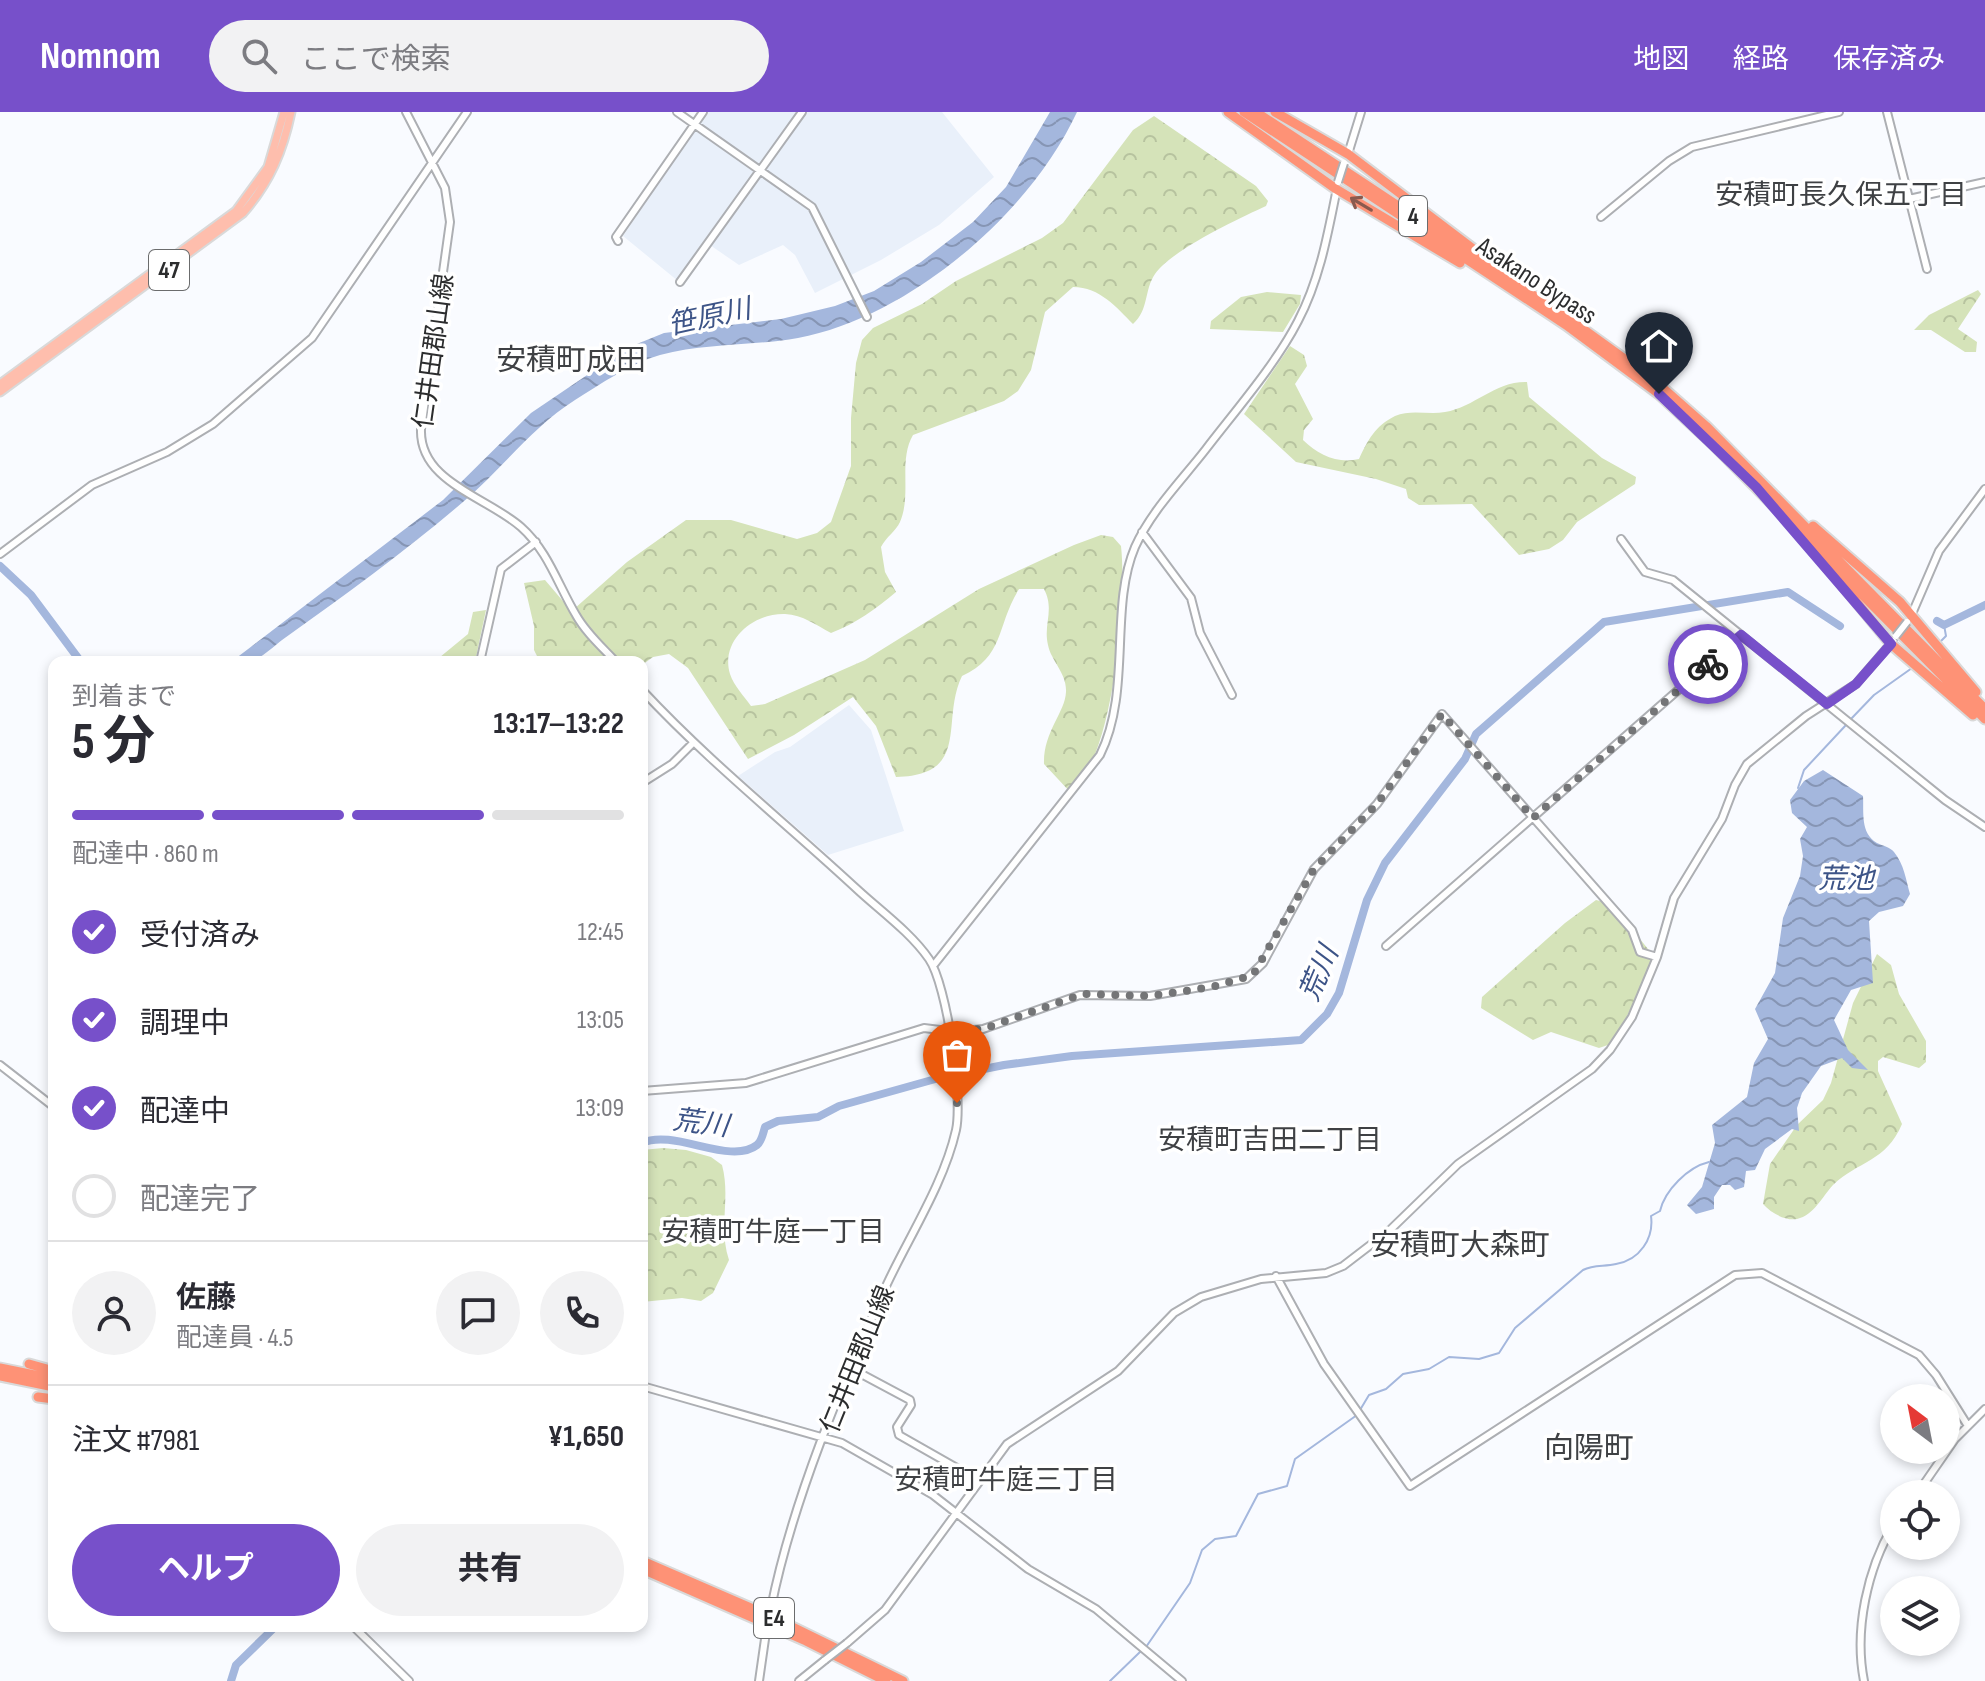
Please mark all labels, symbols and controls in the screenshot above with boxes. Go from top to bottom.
search box [209,20,769,92]
text: Nomnom [40,34,161,79]
icon: search [237,34,281,78]
text: ここで検索 [301,42,451,78]
text: 地図 [1633,43,1689,76]
text: 経路 [1733,43,1789,76]
text: 保存済み [1833,43,1945,76]
district label: 安積町長久保五丁目 [1715,179,1967,212]
one-way arrow [1350,196,1373,212]
road number: 4 [1399,196,1427,236]
street label: Asakano Bypass [1469,230,1602,332]
road number: 47 [149,250,189,290]
street label: 仁井田郡山線 [408,272,461,431]
water label: 笹原川 [665,292,757,342]
pin [1625,312,1693,394]
icon: home [1637,324,1681,368]
district label: 安積町成田 [496,343,646,379]
courier [1668,624,1748,704]
icon: bike [1686,642,1730,686]
text: 到着まで [72,682,176,713]
text: 13:17–13:22 [494,706,624,742]
text: 5 分 [72,711,155,774]
text: 配達中 · 860 m [72,839,219,870]
water label: 荒池 [1818,863,1877,896]
icon: check [72,910,116,954]
text: 12:45 [578,917,624,948]
text: 受付済み [140,918,260,954]
water label: 荒川 [1293,939,1347,1006]
icon: check [72,998,116,1042]
text: 13:05 [577,1005,624,1036]
text: 調理中 [140,1006,230,1042]
pin [923,1021,991,1103]
icon: bag [935,1033,979,1077]
icon: check [72,1086,116,1130]
text: 13:09 [576,1093,624,1124]
text: 配達中 [140,1094,230,1130]
water label: 荒川 [671,1104,734,1144]
district label: 安積町吉田二丁目 [1158,1124,1382,1157]
text: 配達完了 [140,1182,260,1218]
district label: 安積町牛庭一丁目 [661,1216,885,1249]
district label: 安積町大森町 [1370,1228,1550,1264]
button: person [72,1271,156,1355]
button: chat [436,1271,520,1355]
button: phone [540,1271,624,1355]
text: 佐藤 [176,1280,236,1316]
street label: 仁井田郡山線 [815,1281,902,1438]
text: 配達員 · 4.5 [176,1323,294,1354]
north arrow [1880,1384,1960,1464]
map controls [1880,1384,1960,1656]
text: ¥1,650 [548,1419,624,1455]
text: 注文 #7981 [72,1423,199,1459]
district label: 向陽町 [1544,1431,1634,1467]
district label: 安積町牛庭三丁目 [894,1464,1118,1497]
button: locate [1880,1480,1960,1560]
button: ヘルプ [72,1524,340,1616]
button: 共有 [356,1524,624,1616]
button: layers [1880,1576,1960,1656]
road number: E4 [754,1598,794,1638]

